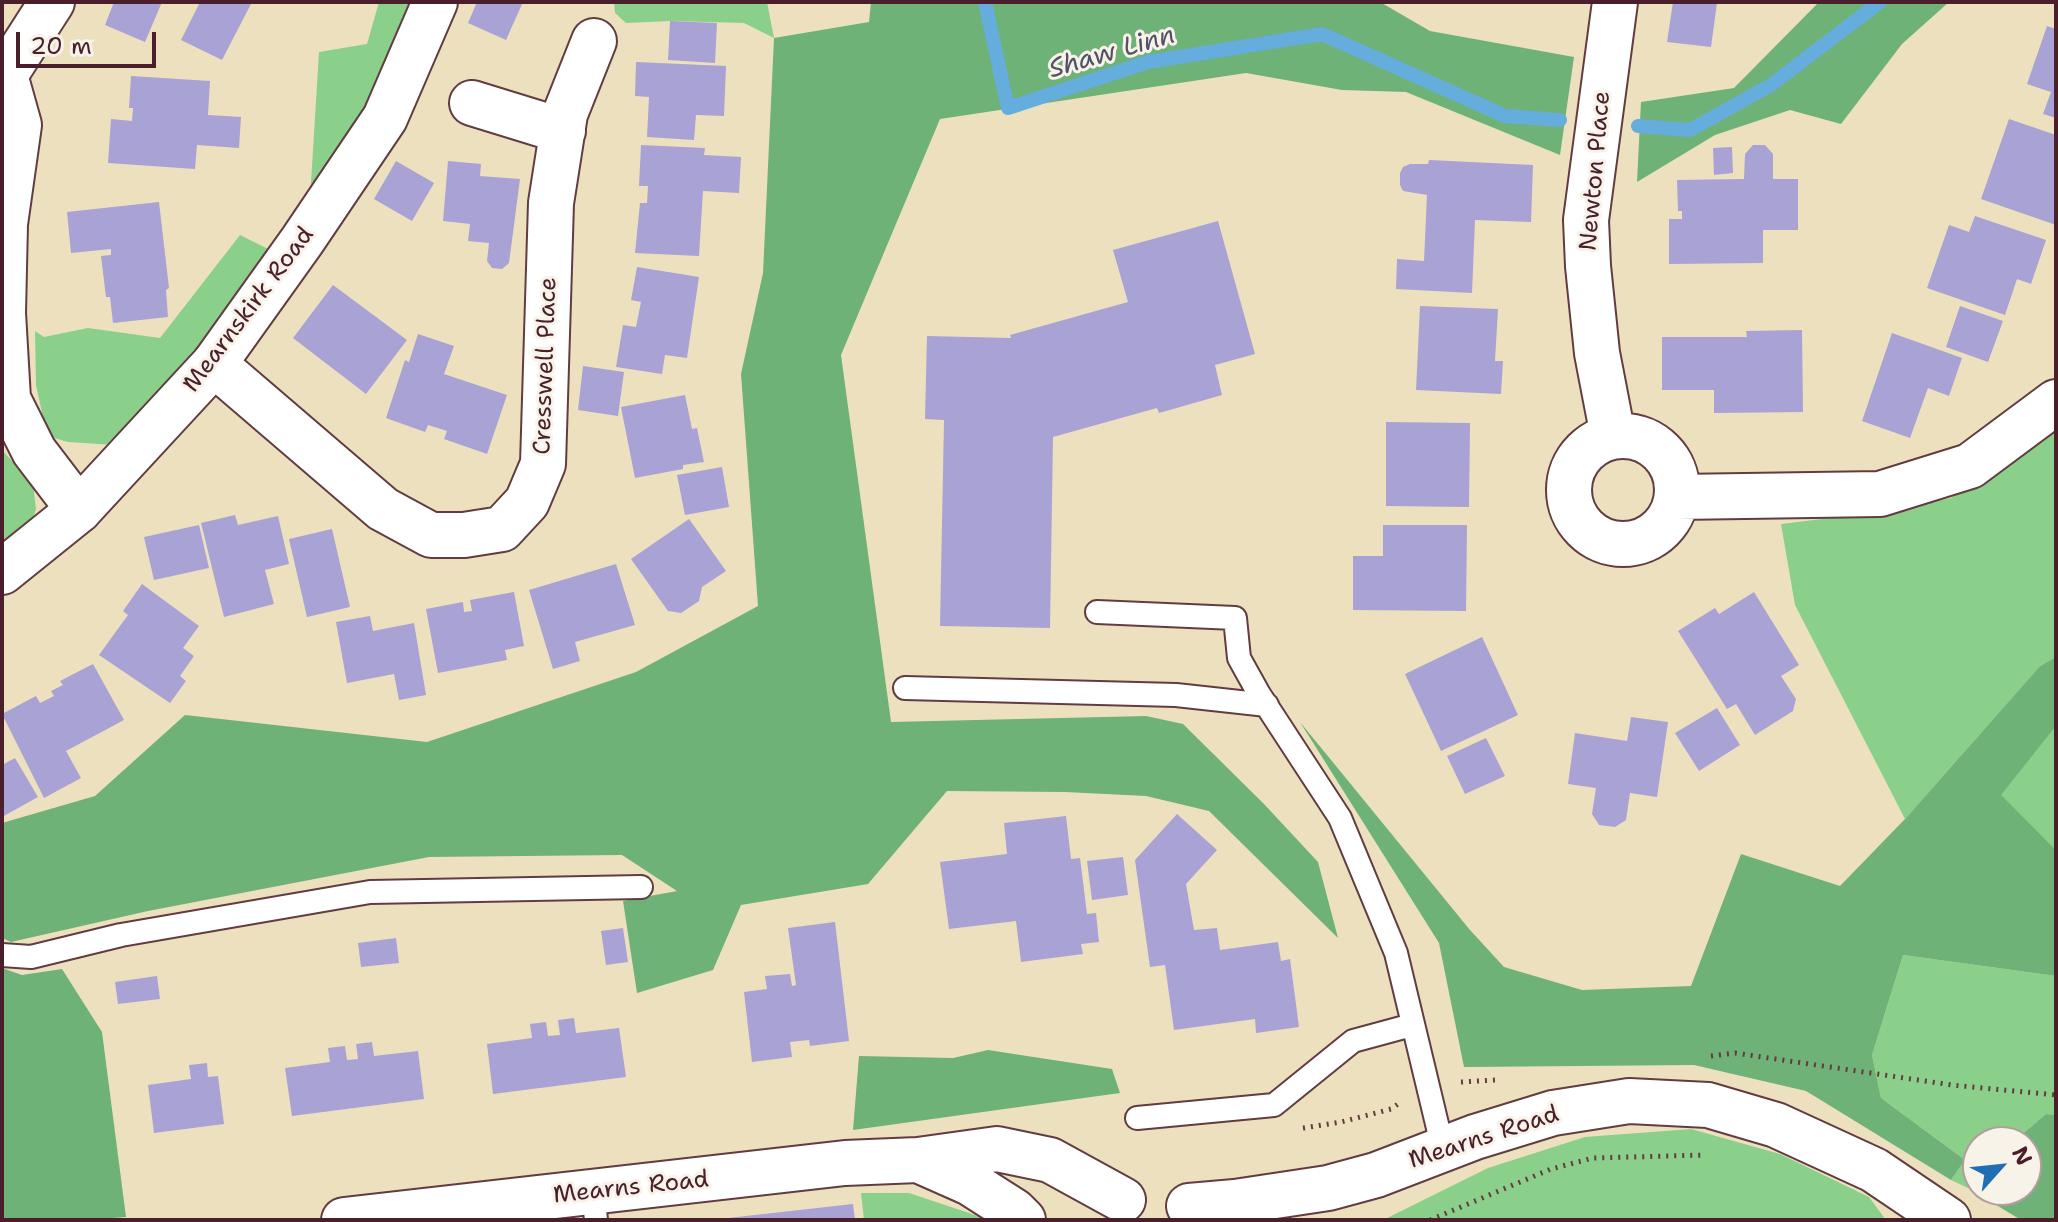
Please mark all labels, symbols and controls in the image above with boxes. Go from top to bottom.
scale bar [20,16,160,66]
water label: Shaw Linn [1045,20,1179,86]
text: 20 m [30,30,92,62]
street label: Newton Place [1575,90,1617,252]
street label: Mearnskirk Road [177,222,321,398]
street label: Cresswell Place [529,277,563,455]
street label: Mearns Road [1405,1100,1563,1176]
north arrow [1962,1126,2042,1206]
text: N [2005,1141,2039,1170]
street label: Mearns Road [552,1166,710,1210]

